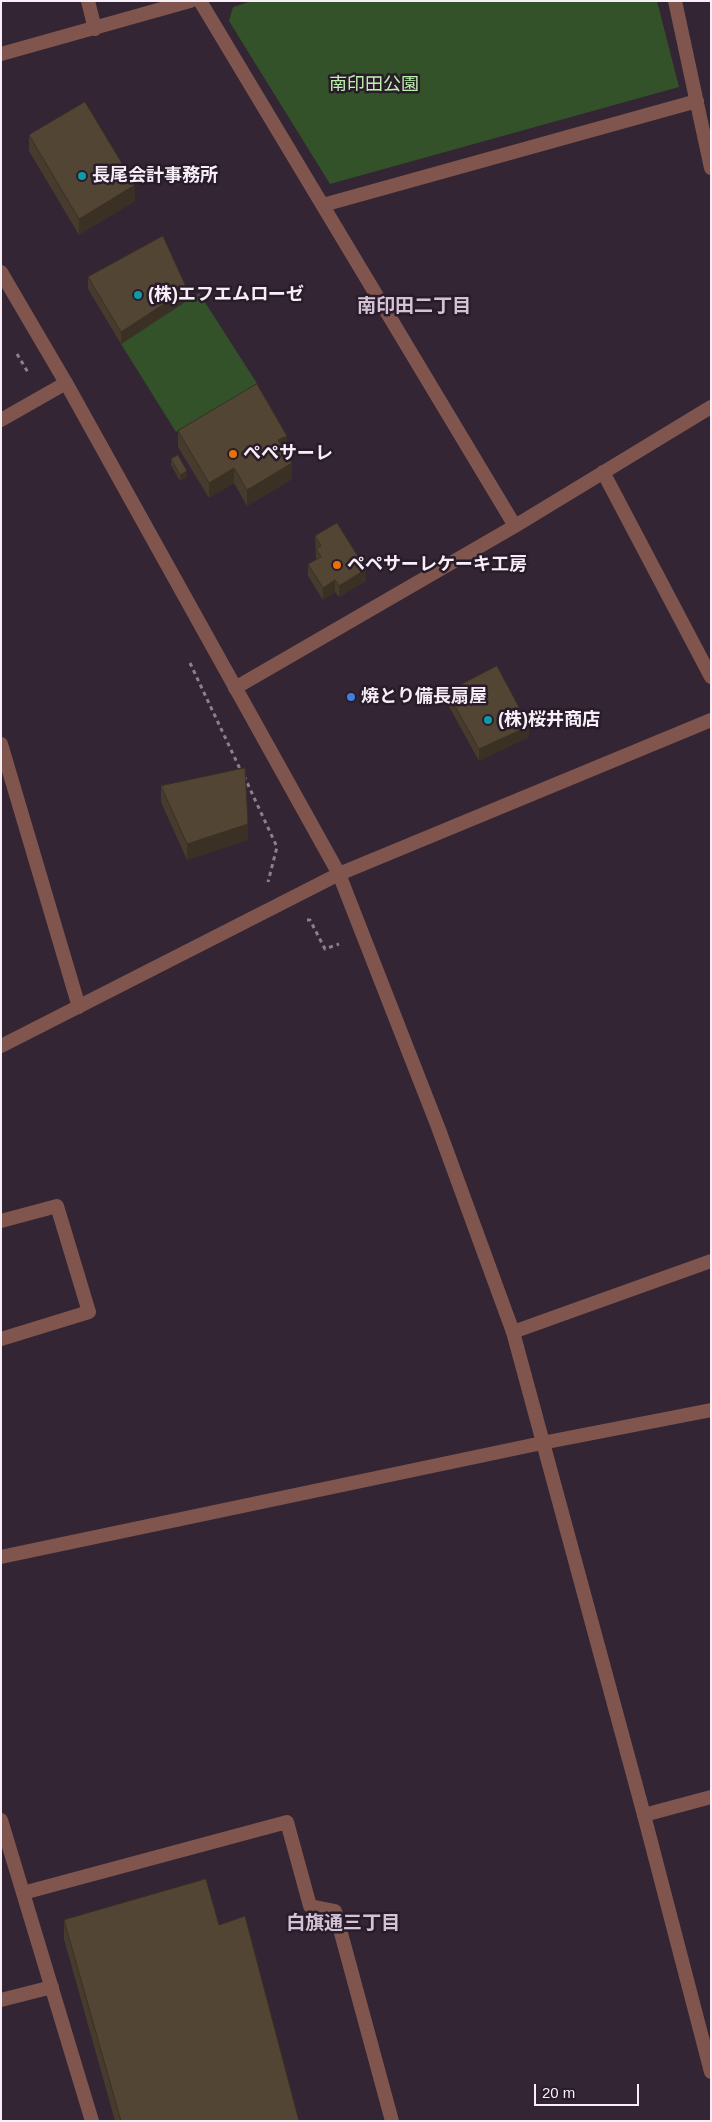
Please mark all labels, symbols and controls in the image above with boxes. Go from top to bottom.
park label: 南印田公園 [329,74,419,96]
place label: 長尾会計事務所 [92,165,218,187]
marker: 長尾会計事務所 [76,170,88,182]
place label: (株)エフエムローゼ [148,284,304,306]
marker: (株)エフエムローゼ [132,289,144,301]
district label: 南印田二丁目 [357,296,471,318]
place label: ぺぺサーレ [243,443,333,465]
marker: ぺぺサーレ [227,448,239,460]
place label: ペペサーレケーキ工房 [347,554,527,576]
marker: ペペサーレケーキ工房 [331,559,343,571]
place label: 焼とり備長扇屋 [361,686,487,708]
marker: 焼とり備長扇屋 [345,691,357,703]
place label: (株)桜井商店 [498,709,600,731]
marker: (株)桜井商店 [482,714,494,726]
district label: 白旗通三丁目 [286,1913,400,1935]
scale bar [537,2074,642,2106]
text: 20 m [542,2084,575,2101]

